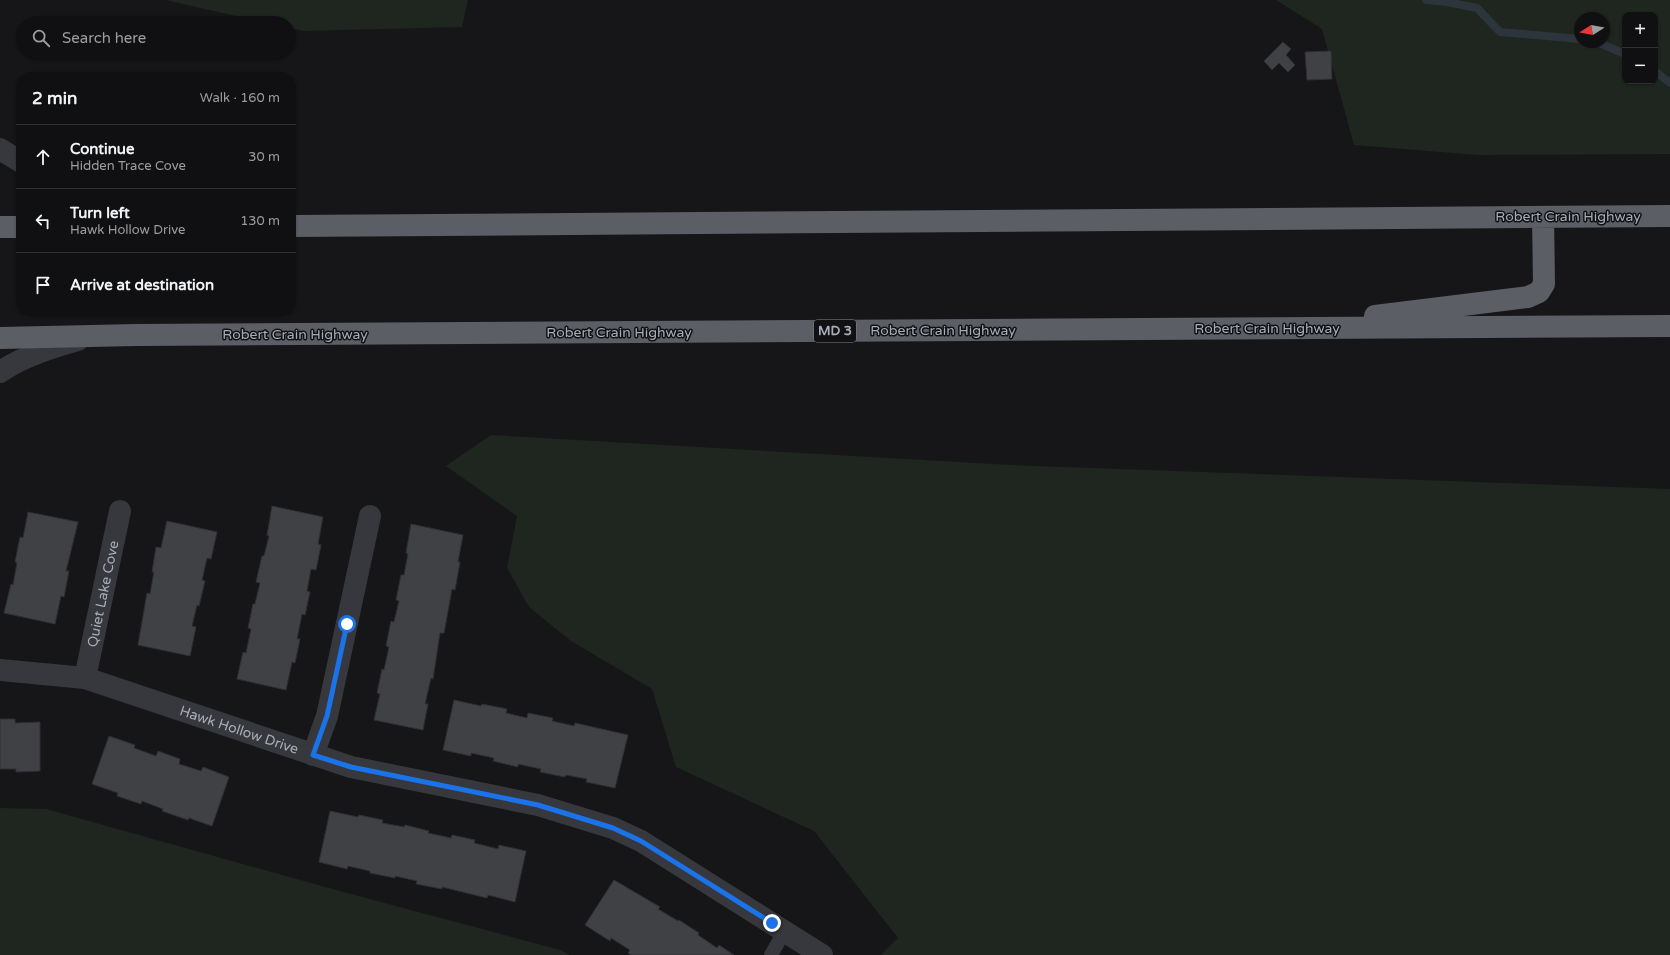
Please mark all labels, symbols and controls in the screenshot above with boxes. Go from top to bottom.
north arrow [1574,12,1610,48]
map controls [1622,12,1658,84]
button: + [1622,12,1658,48]
search box [16,16,296,60]
icon: search [30,27,52,49]
text: Search here [62,29,146,47]
button: − [1622,48,1658,84]
text: 2 min [32,88,77,109]
text: Walk · 160 m [200,90,280,106]
text: Continue [70,140,134,158]
icon: ahead [32,146,54,168]
text: 30 m [248,149,280,165]
text: Hidden Trace Cove [70,158,186,174]
text: Turn left [70,204,130,222]
street label: Robert Crain Highway [1495,208,1641,225]
icon: left [32,210,54,232]
text: 130 m [240,213,280,229]
text: Hawk Hollow Drive [70,222,185,238]
icon: arrive [32,274,54,296]
text: Arrive at destination [70,276,214,294]
road number: MD 3 [814,320,856,342]
street label: Robert Crain Highway [1194,320,1340,337]
street label: Robert Crain Highway [870,322,1016,339]
street label: Robert Crain Highway [546,324,692,341]
street label: Robert Crain Highway [222,326,368,343]
street label: Quiet Lake Cove [83,539,122,649]
route start [338,615,356,633]
street label: Hawk Hollow Drive [178,702,301,757]
route end [763,914,781,932]

